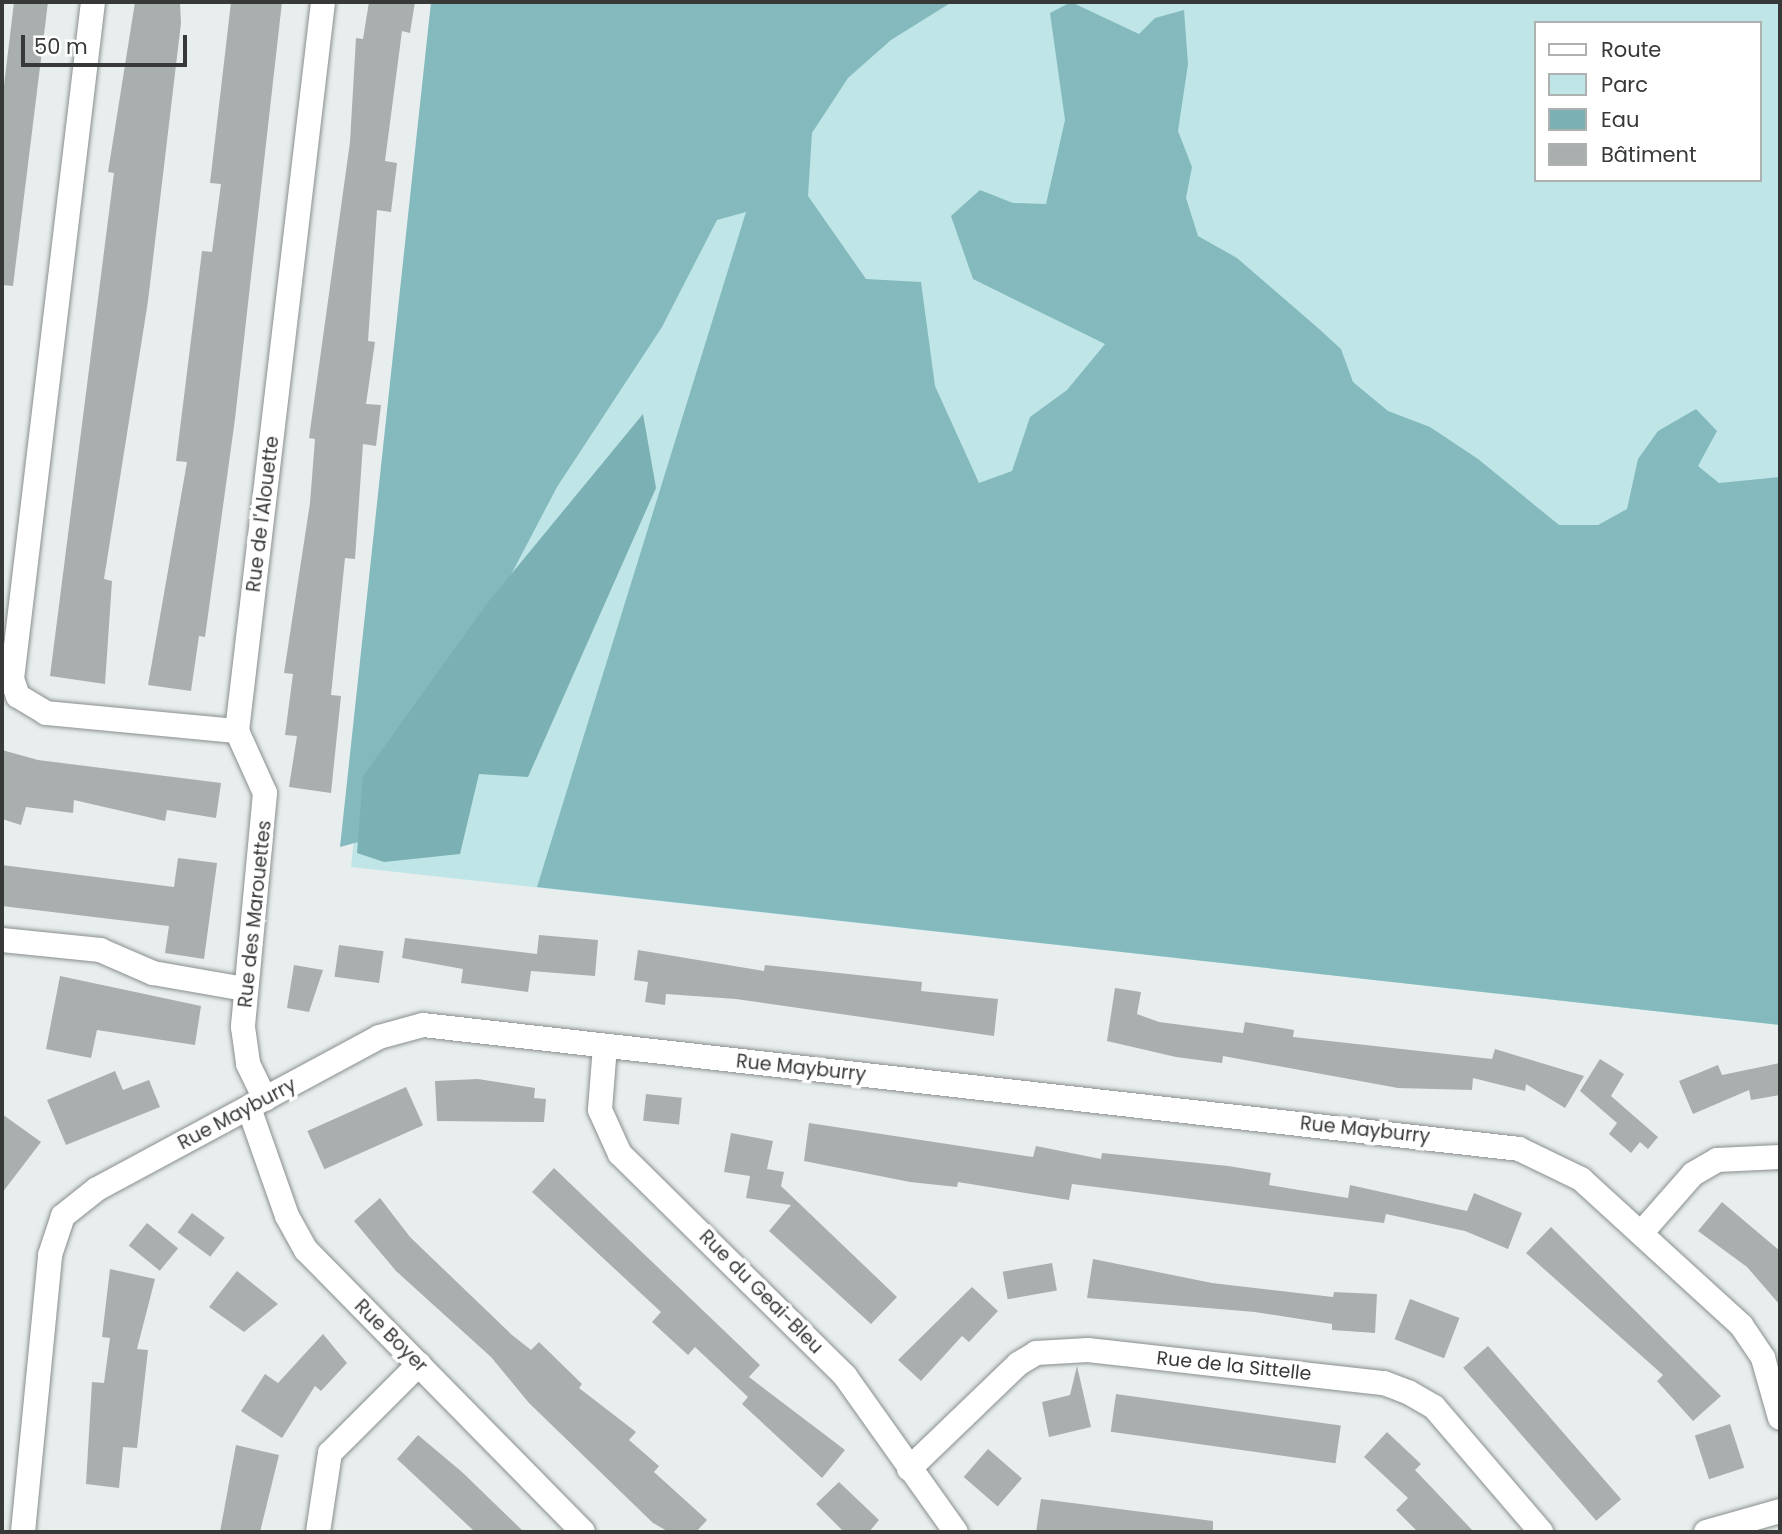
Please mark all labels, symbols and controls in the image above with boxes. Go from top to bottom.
scale bar [24,21,191,65]
legend [1534,21,1761,182]
text: 50 m [34,32,88,61]
text: Route [1601,35,1661,64]
text: Parc [1601,70,1648,99]
text: Eau [1601,105,1639,134]
text: Bâtiment [1601,140,1697,169]
street label: Rue de l'Alouette [242,435,284,593]
street label: Rue des Marouettes [234,819,276,1009]
street label: Rue Mayburry [735,1050,867,1086]
street label: Rue Mayburry [174,1073,300,1155]
street label: Rue Mayburry [1299,1112,1431,1148]
street label: Rue du Geai-Bleu [694,1225,828,1359]
street label: Rue Boyer [350,1295,432,1377]
street label: Rue de la Sittelle [1156,1347,1312,1385]

